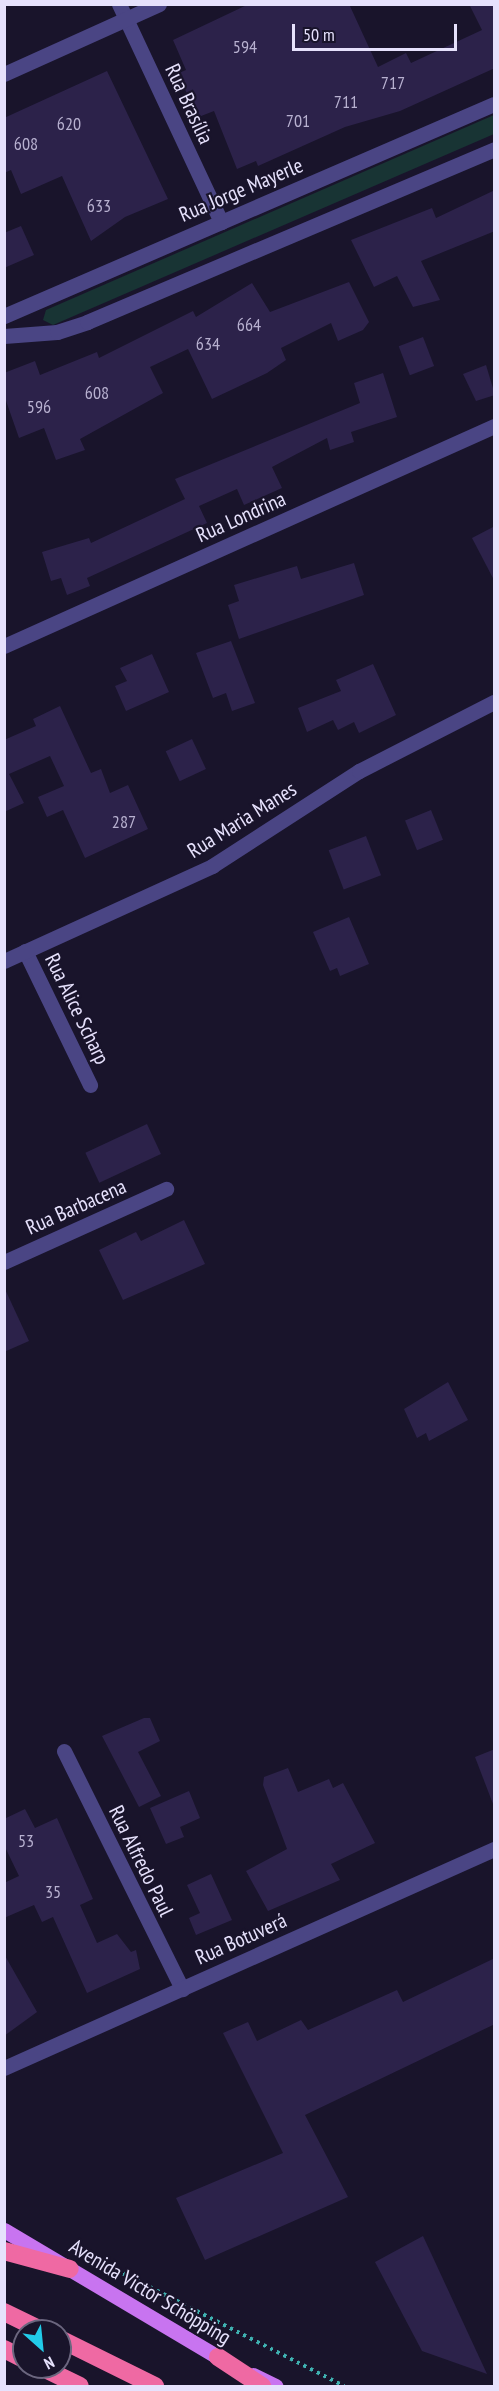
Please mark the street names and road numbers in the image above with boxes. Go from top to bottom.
street label: Rua Brasília [159,60,219,148]
street label: Rua Jorge Mayerle [175,153,307,227]
street label: Rua Londrina [192,486,290,548]
street label: Rua Maria Manes [183,777,301,863]
street label: Rua Alice Scharp [39,949,115,1069]
street label: Rua Barbacena [22,1174,130,1240]
street label: Rua Alfredo Paul [103,1801,179,1921]
street label: Rua Botuverá [192,1908,290,1970]
street label: Avenida Victor Schöpping [64,2234,236,2350]

